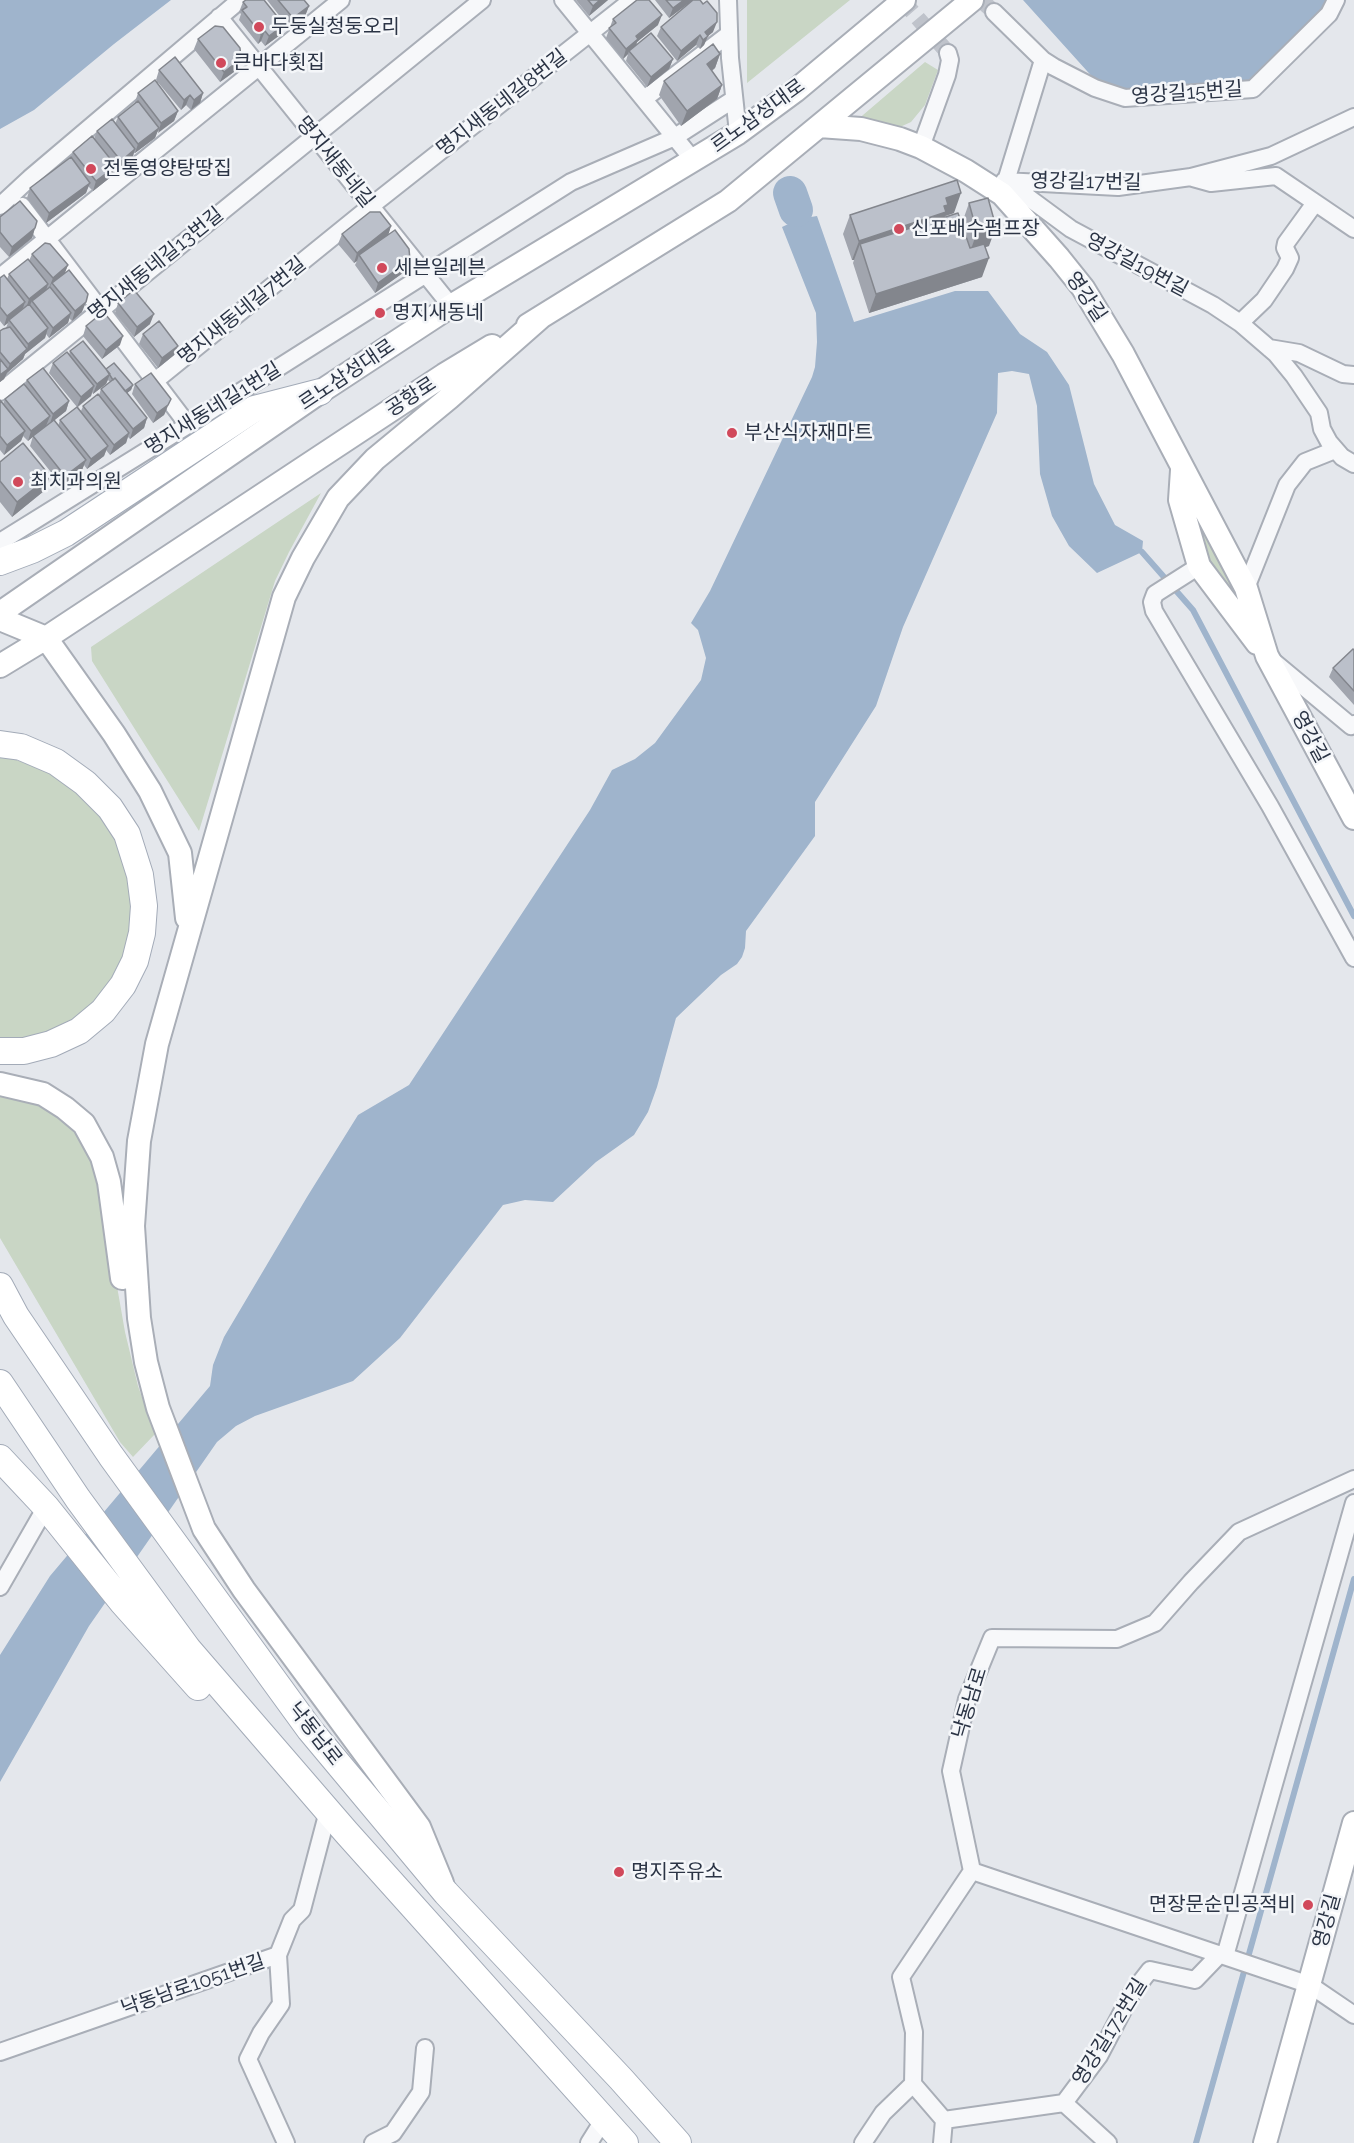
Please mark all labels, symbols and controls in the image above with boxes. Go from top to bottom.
place label: 두둥실청둥오리 [271,15,400,39]
marker: 두둥실청둥오리 [252,20,266,34]
street label: 명지새동네길8번길 [432,45,572,161]
place label: 큰바다횟집 [233,51,325,75]
marker: 큰바다횟집 [214,56,228,70]
street label: 르노삼성대로 [706,74,810,158]
street label: 영강길15번길 [1131,77,1243,109]
street label: 명지새동네길 [291,112,379,212]
place label: 전통영양탕땅집 [103,157,232,181]
marker: 전통영양탕땅집 [84,162,98,176]
street label: 영강길17번길 [1030,169,1142,195]
street label: 명지새동네길13번길 [84,202,228,326]
place label: 신포배수펌프장 [911,217,1040,241]
marker: 신포배수펌프장 [892,222,906,236]
street label: 영강길19번길 [1082,228,1192,302]
street label: 명지새동네길7번길 [173,252,311,370]
place label: 세븐일레븐 [394,256,486,280]
marker: 세븐일레븐 [375,261,389,275]
street label: 영강길 [1061,267,1111,327]
place label: 명지새동네 [392,301,484,325]
marker: 명지새동네 [373,306,387,320]
street label: 르노삼성대로 [295,334,399,416]
street label: 명지새동네길1번길 [141,358,285,460]
street label: 공항로 [381,372,441,422]
place label: 부산식자재마트 [744,421,873,445]
marker: 부산식자재마트 [725,426,739,440]
place label: 최치과의원 [30,470,122,494]
marker: 최치과의원 [11,475,25,489]
street label: 영강길 [1286,707,1334,767]
street label: 낙동남로 [948,1664,992,1742]
street label: 낙동남로 [283,1698,347,1770]
place label: 명지주유소 [631,1860,723,1884]
marker: 명지주유소 [612,1865,626,1879]
street label: 영강길 [1308,1891,1346,1951]
place label: 면장문순민공적비 [1149,1893,1296,1917]
marker: 면장문순민공적비 [1301,1898,1315,1912]
street label: 낙동남로1051번길 [118,1949,268,2021]
street label: 영강길172번길 [1068,1974,1152,2090]

